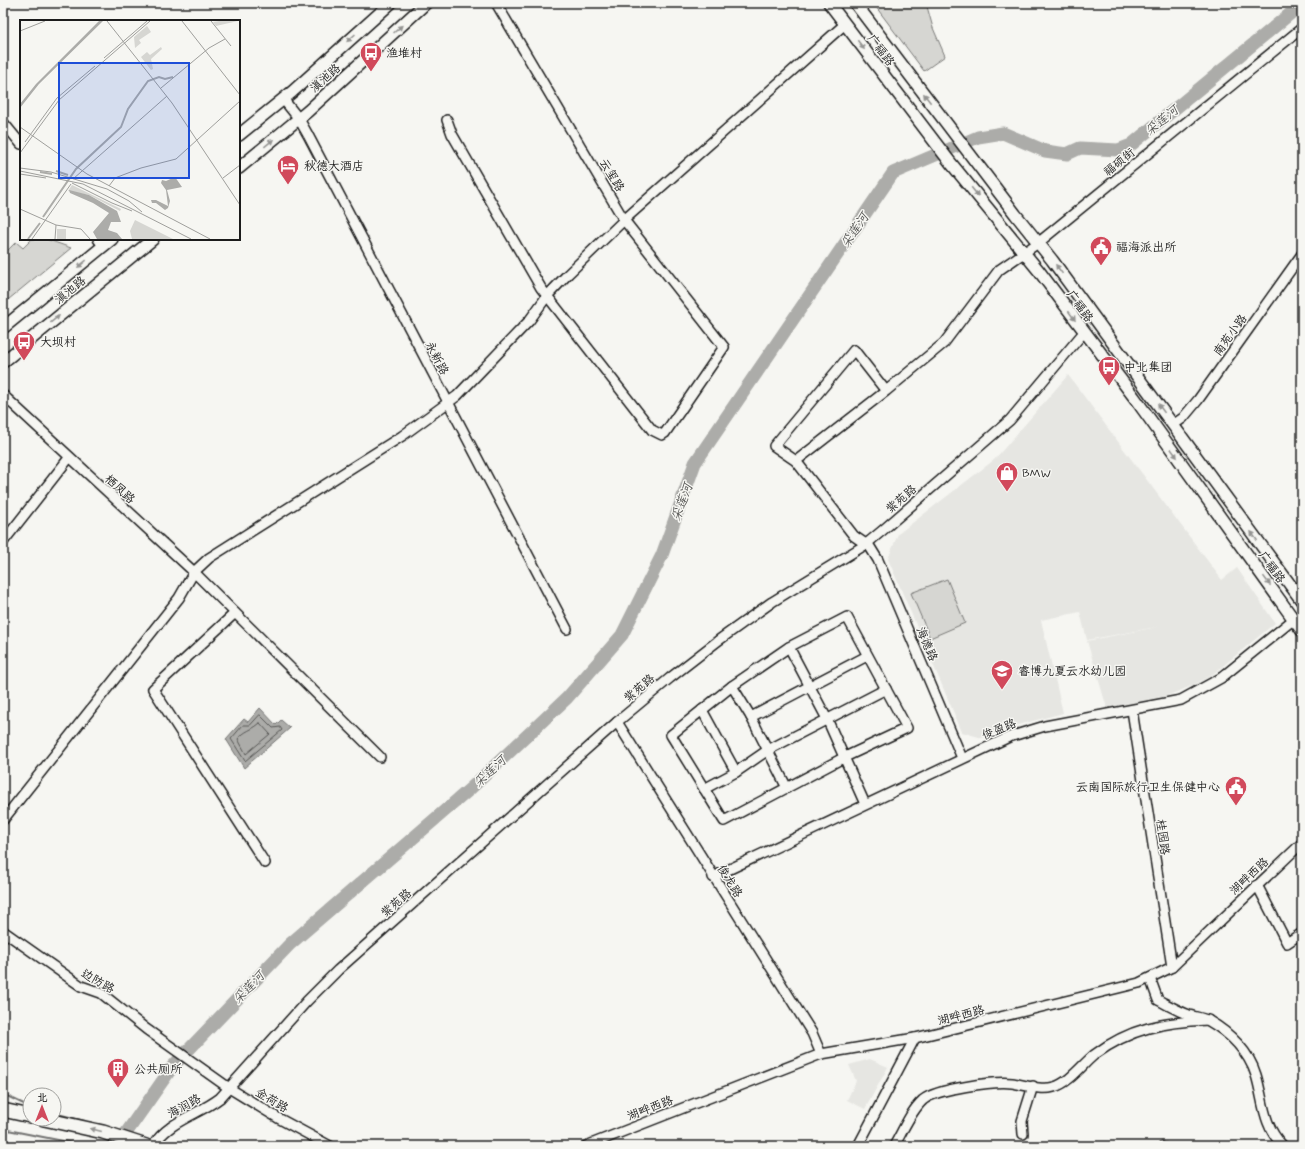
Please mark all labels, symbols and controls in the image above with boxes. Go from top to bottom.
inset map [20,20,240,240]
one-way arrow [393,25,402,34]
street label: 广福路 [863,31,897,70]
one-way arrow [346,34,357,43]
bus stop icon: 渔堆村 [358,40,384,73]
one-way arrow [856,40,865,51]
place label: 渔堆村 [386,46,422,62]
street label: 滇池路 [307,61,344,97]
one-way arrow [923,93,931,103]
water label: 采莲河 [1142,101,1184,140]
one-way arrow [264,139,275,148]
street label: 福硕街 [1101,145,1139,180]
hotel icon: 秋德大酒店 [275,153,301,186]
street label: 云玺路 [595,156,627,195]
place label: 秋德大酒店 [304,159,364,175]
one-way arrow [970,187,979,197]
water label: 采莲河 [837,208,874,252]
public building icon: 福海派出所 [1088,234,1114,267]
place label: 福海派出所 [1116,240,1177,256]
one-way arrow [77,259,87,268]
one-way arrow [1055,264,1063,275]
street label: 滇池路 [52,273,90,308]
street label: 广福路 [1062,287,1096,326]
one-way arrow [1068,311,1076,322]
street label: 南苑小路 [1210,311,1251,360]
one-way arrow [49,315,60,324]
bus stop icon: 大坝村 [11,329,37,362]
place label: 大坝村 [40,335,76,351]
street label: 永新路 [421,339,452,378]
bus stop icon: 中北集团 [1096,354,1122,387]
place label: 中北集团 [1124,360,1172,376]
one-way arrow [1156,403,1165,414]
one-way arrow [1170,448,1178,459]
shop icon: BMW [994,460,1020,493]
place label: BMW [1022,466,1051,482]
street label: 栖凤路 [101,472,138,508]
water label: 采莲河 [668,479,698,524]
street label: 紫苑路 [883,482,920,518]
one-way arrow [1250,530,1258,541]
street label: 广福路 [1254,548,1288,587]
one-way arrow [1262,576,1271,587]
street label: 海德路 [912,625,940,664]
school or university icon: 睿博九夏云水幼儿园 [989,658,1015,691]
place label: 睿博九夏云水幼儿园 [1018,664,1126,680]
street label: 紫苑路 [621,671,659,706]
street label: 俊盈路 [980,716,1019,744]
water label: 采莲河 [470,751,512,792]
public building icon: 云南国际旅行卫生保健中心 [1223,774,1249,807]
place label: 云南国际旅行卫生保健中心 [1076,780,1220,796]
street label: 桂园路 [1152,818,1172,856]
street label: 湖畔西路 [1227,855,1273,899]
street label: 俊龙路 [713,862,745,901]
street label: 紫苑路 [378,886,415,922]
street label: 边防路 [78,966,117,998]
water label: 采莲河 [229,967,270,1008]
street label: 湖畔西路 [936,1002,986,1030]
building icon: 公共厕所 [105,1056,131,1089]
place label: 公共厕所 [134,1062,183,1078]
street label: 金荷路 [252,1085,291,1117]
north arrow [22,1087,62,1127]
text: 北 [37,1091,48,1105]
street label: 海润路 [165,1091,204,1123]
street label: 湖畔西路 [625,1093,676,1125]
one-way arrow [90,1127,102,1133]

